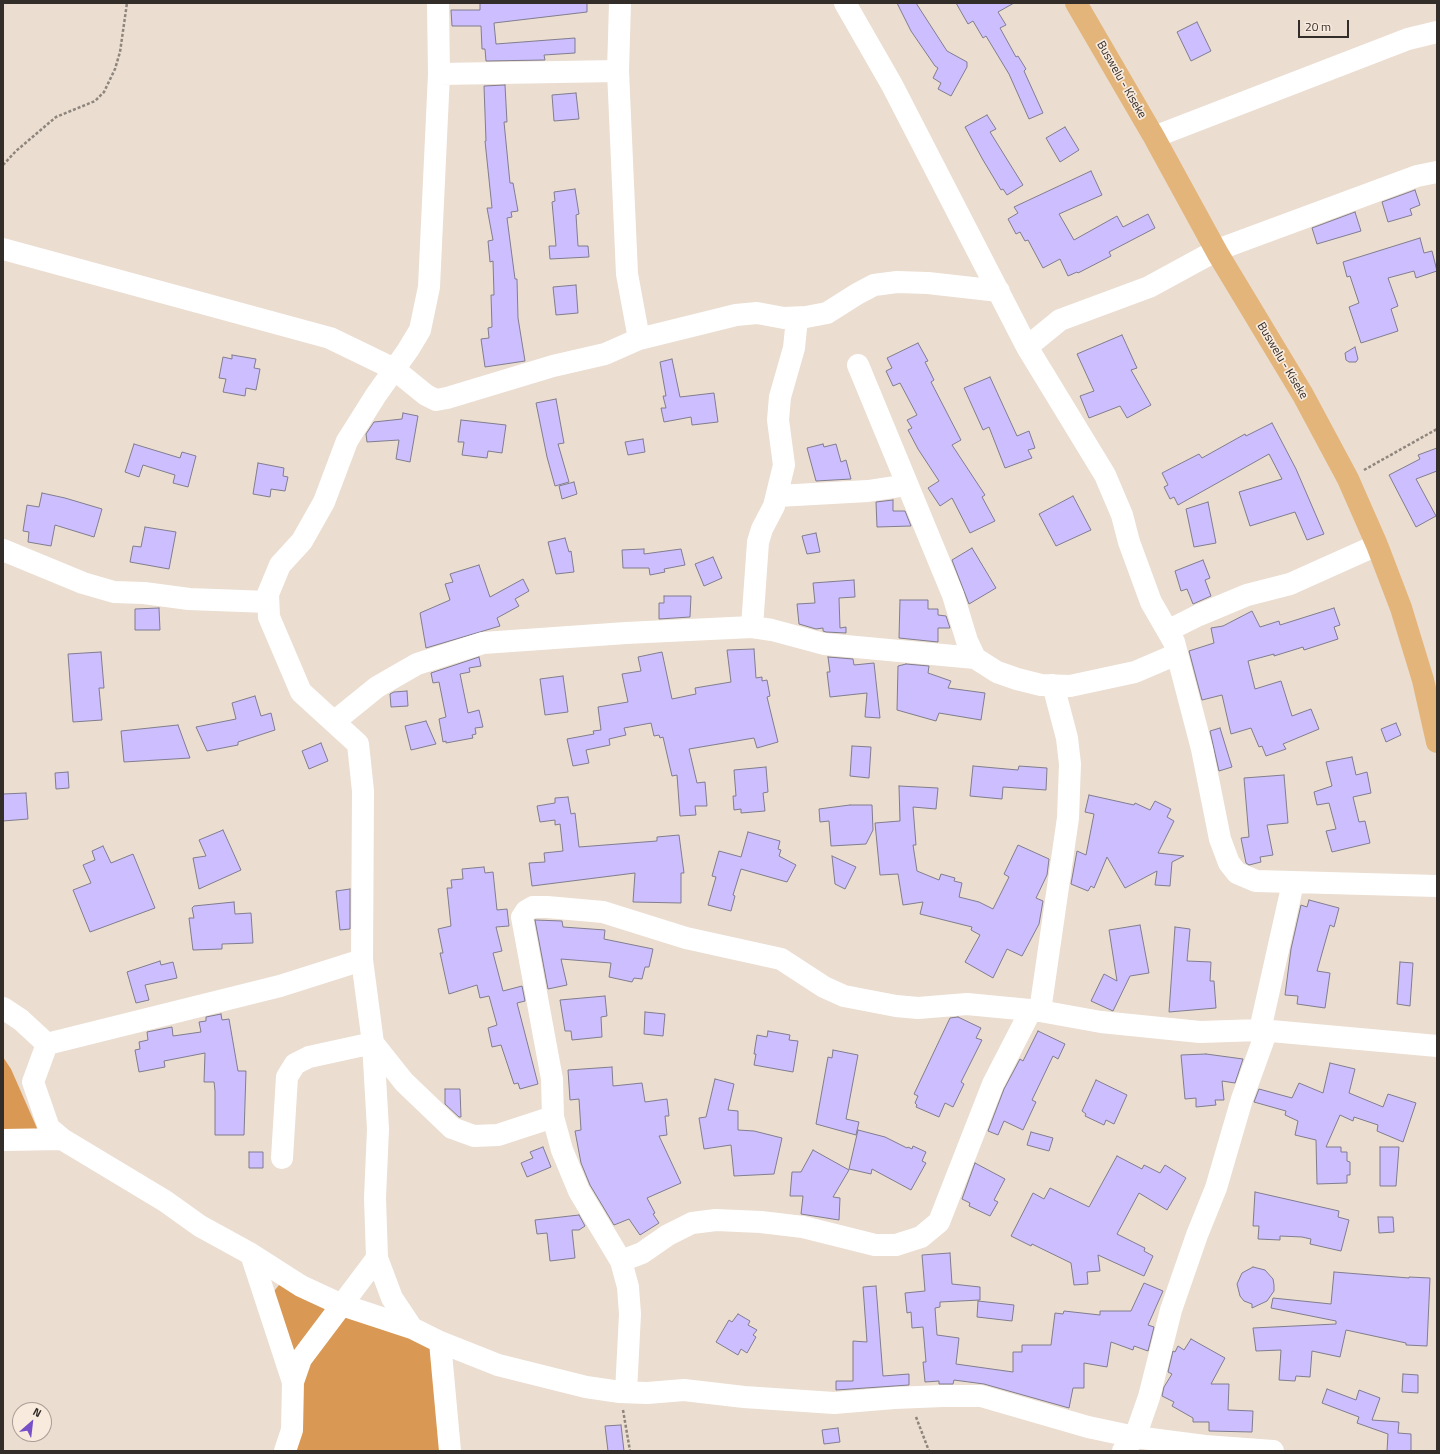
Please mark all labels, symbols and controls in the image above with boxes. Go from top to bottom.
scale bar [1300,12,1351,38]
text: 20 m [1305,17,1331,36]
street label: Buswelu - Kiseke [1093,39,1149,121]
street label: Buswelu - Kiseke [1253,320,1311,402]
north arrow [12,1402,52,1442]
text: N [30,1403,44,1421]

